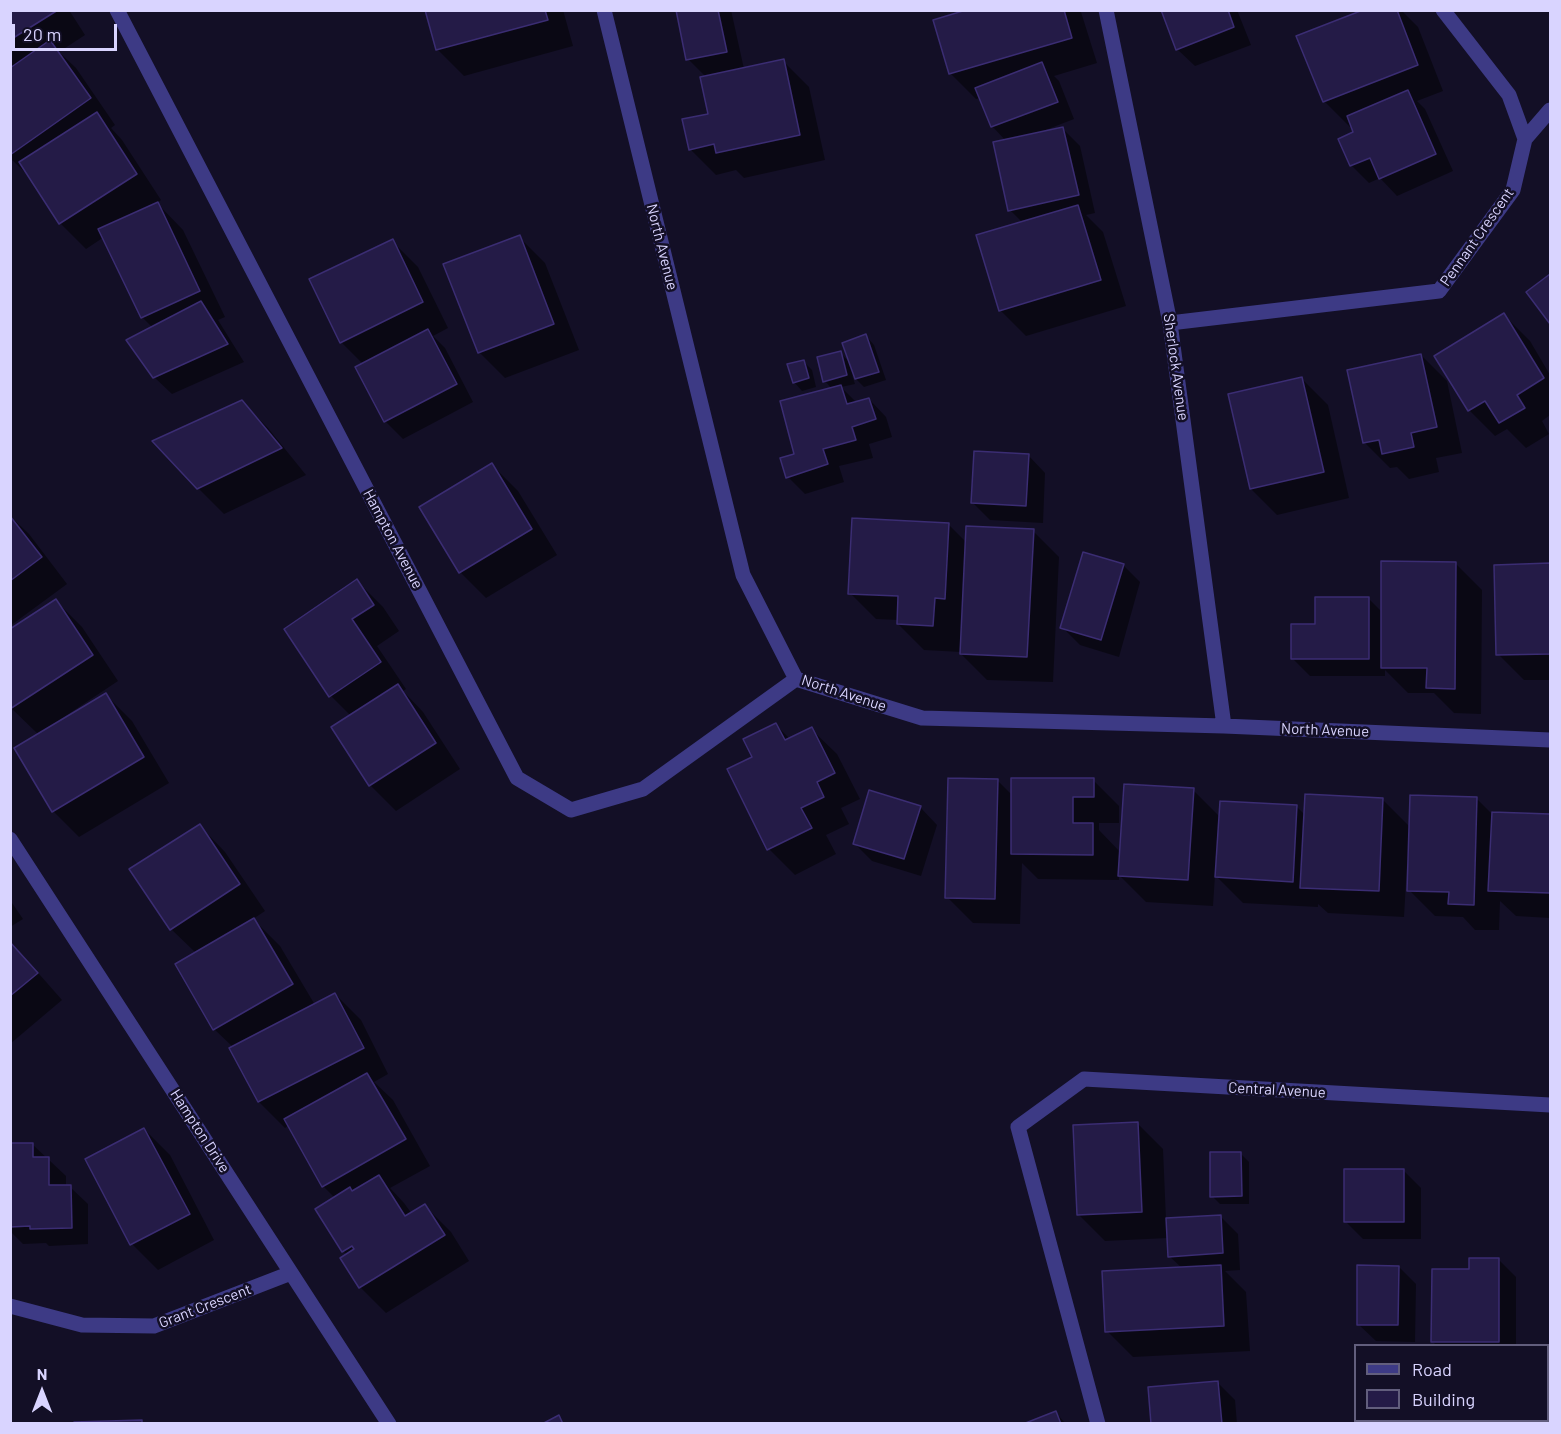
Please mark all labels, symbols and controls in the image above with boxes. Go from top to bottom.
scale bar [15,12,120,50]
text: 20 m [23,23,61,45]
street label: Pennant Crescent [1436,184,1518,290]
street label: North Avenue [643,202,681,292]
street label: Sherlock Avenue [1160,312,1192,422]
street label: Hampton Avenue [359,486,427,592]
street label: North Avenue [799,671,889,715]
street label: North Avenue [1281,719,1369,741]
street label: Central Avenue [1228,1078,1326,1102]
street label: Hampton Drive [166,1086,234,1176]
street label: Grant Crescent [156,1280,254,1332]
legend [1354,1344,1549,1422]
text: Road [1412,1358,1452,1380]
north arrow [12,1362,72,1422]
text: N [37,1364,47,1383]
text: Building [1412,1388,1475,1410]

